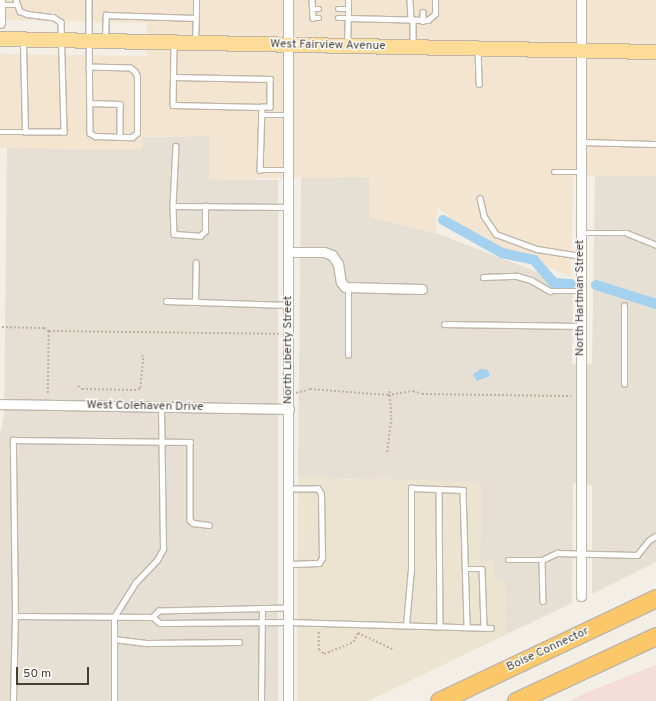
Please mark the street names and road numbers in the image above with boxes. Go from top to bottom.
street label: West Fairview Avenue [270,38,386,54]
street label: North Hartman Street [574,240,588,356]
street label: North Liberty Street [282,296,296,404]
street label: West Colehaven Drive [86,399,204,415]
street label: Boise Connector [505,625,591,675]

